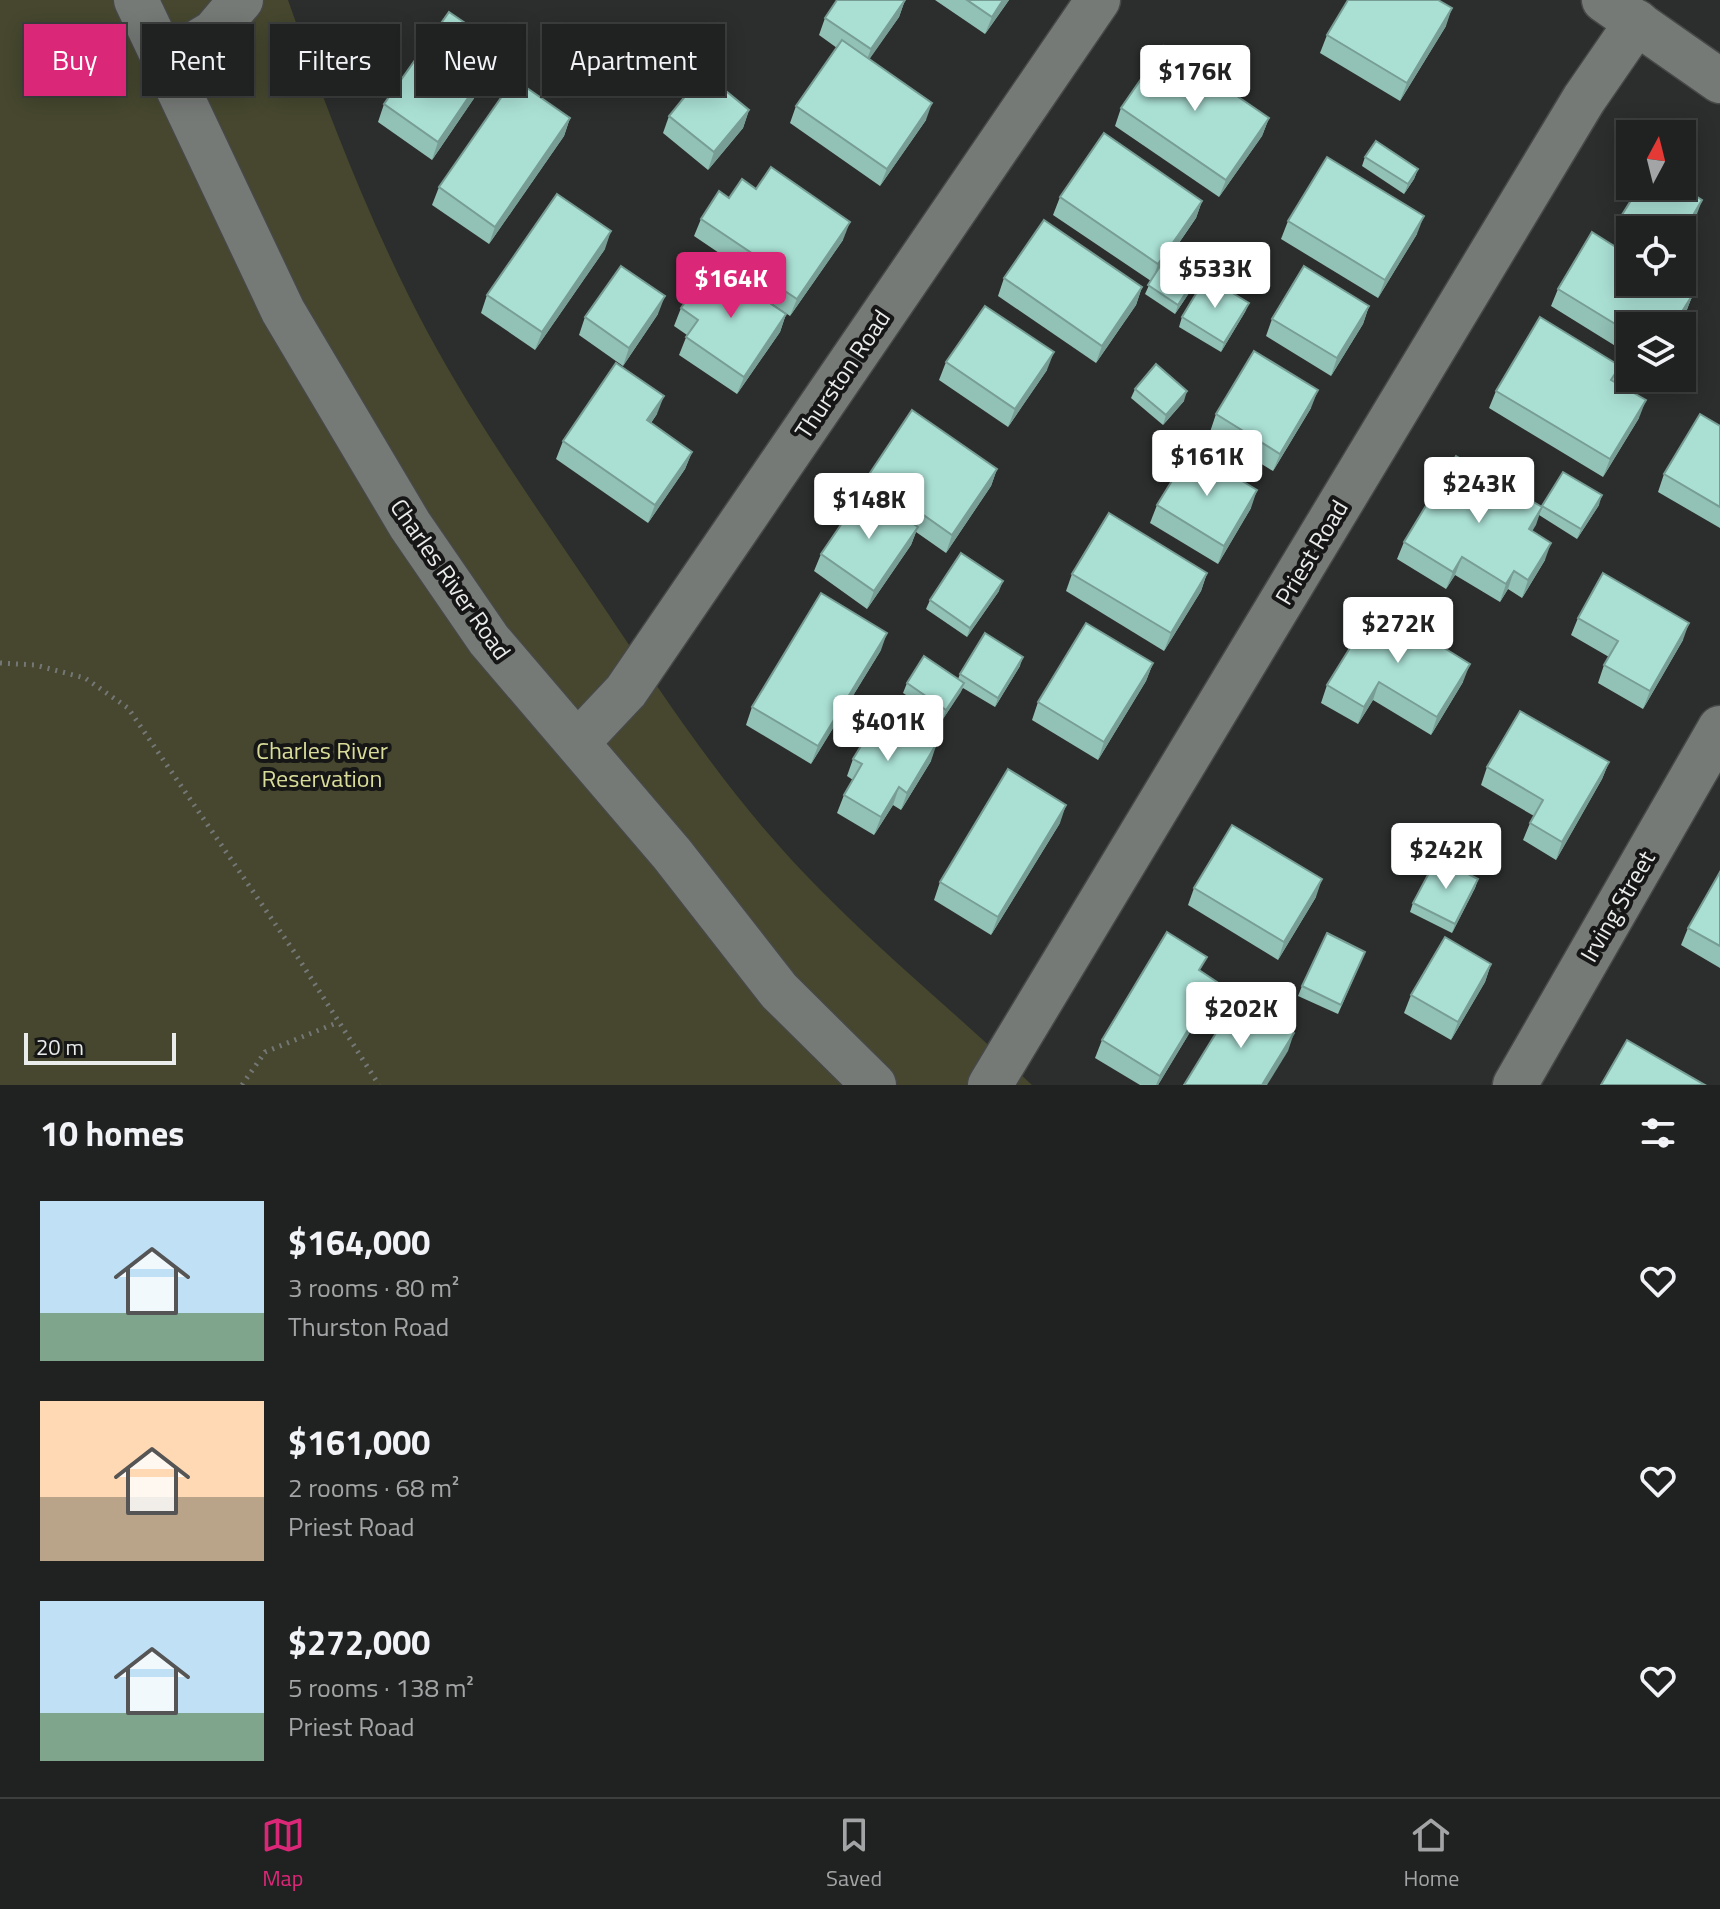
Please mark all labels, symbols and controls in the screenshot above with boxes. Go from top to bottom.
chip: Buy [24,24,126,96]
chip: Rent [142,24,254,96]
chip: Filters [270,24,400,96]
chip: New [416,24,526,96]
chip: Apartment [542,24,725,96]
pin: $176K [1139,45,1251,113]
text: $176K [1158,51,1232,90]
north arrow [1616,120,1696,200]
map controls [1616,120,1696,392]
button: locate [1616,216,1696,296]
pin: $533K [1159,242,1271,310]
text: $533K [1178,248,1252,287]
pin: $164K [675,252,787,320]
text: $164K [694,258,768,297]
street label: Thurston Road [785,302,899,446]
button: layers [1616,312,1696,392]
pin: $161K [1151,430,1263,498]
text: $161K [1170,436,1244,475]
pin: $243K [1423,457,1535,525]
text: $243K [1442,463,1516,502]
pin: $148K [813,473,925,541]
text: $148K [832,479,906,518]
street label: Charles River Road [382,491,520,667]
street label: Priest Road [1266,493,1356,611]
pin: $272K [1342,597,1454,665]
text: $272K [1361,603,1435,642]
pin: $401K [832,695,944,763]
text: $401K [851,701,925,740]
park label: Charles River Reservation [256,732,388,796]
pin: $242K [1390,823,1502,891]
text: $242K [1409,829,1483,868]
street label: Irving Street [1571,843,1664,968]
pin: $202K [1185,982,1297,1050]
text: $202K [1204,988,1278,1027]
scale bar [24,1029,176,1065]
text: 20 m [36,1030,84,1064]
text: 10 homes [40,1107,184,1159]
icon: filters [1636,1111,1680,1155]
text: $164,000 [288,1216,430,1268]
icon: home [104,1233,200,1329]
icon: heart [1636,1259,1680,1303]
text: 3 rooms · 80 m² [288,1268,459,1307]
text: Thurston Road [288,1307,449,1346]
text: $161,000 [288,1416,430,1468]
icon: home [104,1433,200,1529]
icon: heart [1636,1459,1680,1503]
text: 2 rooms · 68 m² [288,1468,459,1507]
text: Priest Road [288,1507,414,1546]
text: $272,000 [288,1616,430,1668]
icon: home [104,1633,200,1729]
icon: heart [1636,1659,1680,1703]
text: 5 rooms · 138 m² [288,1668,474,1707]
text: Priest Road [288,1707,414,1746]
tab: Map [261,1813,305,1895]
tab: Saved [826,1813,882,1895]
tab: Home [1403,1813,1459,1895]

